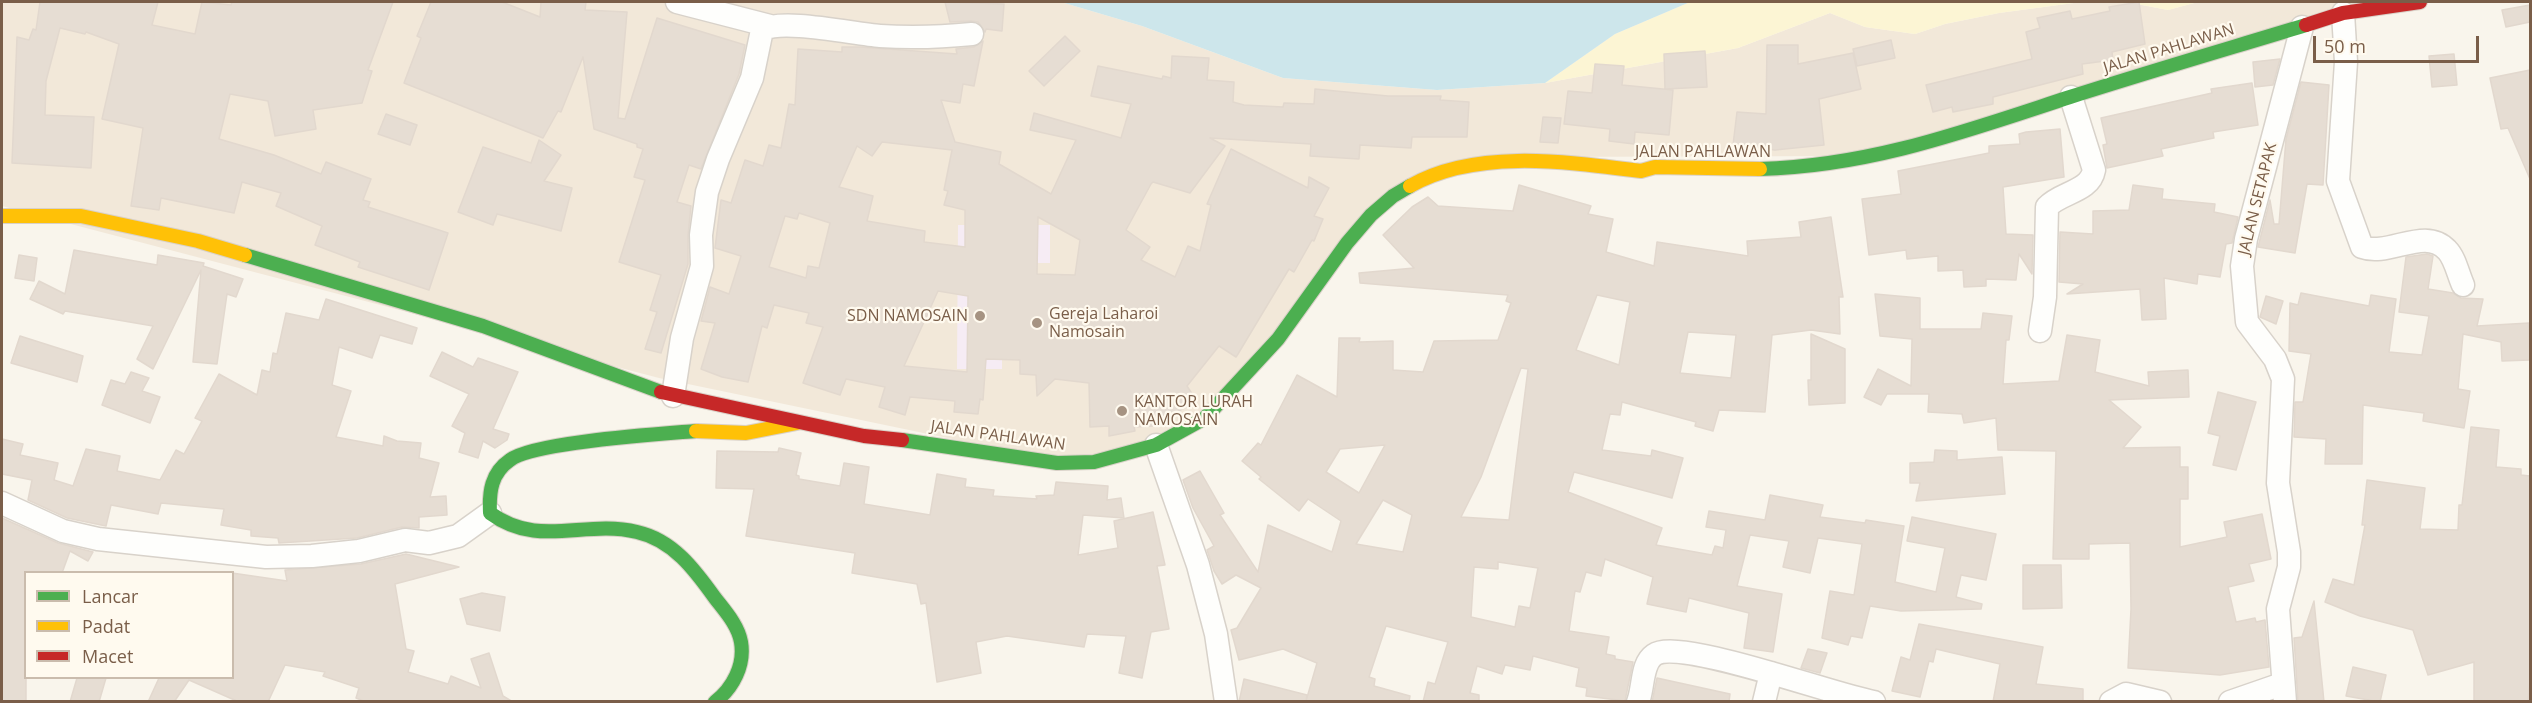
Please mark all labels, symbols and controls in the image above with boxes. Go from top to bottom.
street label: JALAN PAHLAWAN [2101,20,2237,78]
scale bar [2316,24,2482,62]
text: 50 m [2324,34,2366,58]
street label: JALAN SETAPAK [2235,141,2281,257]
street label: JALAN PAHLAWAN [1635,142,1771,162]
place label: Gereja Laharoi Namosain [1049,304,1158,342]
place label: SDN NAMOSAIN [847,306,968,326]
marker: SDN NAMOSAIN [973,309,987,323]
marker: Gereja Laharoi Namosain [1030,316,1044,330]
place label: KANTOR LURAH NAMOSAIN [1134,392,1253,430]
marker: KANTOR LURAH NAMOSAIN [1115,404,1129,418]
street label: JALAN PAHLAWAN [929,417,1067,455]
legend [24,571,234,679]
text: Lancar [82,584,138,608]
text: Padat [82,614,130,638]
text: Macet [82,644,133,668]

